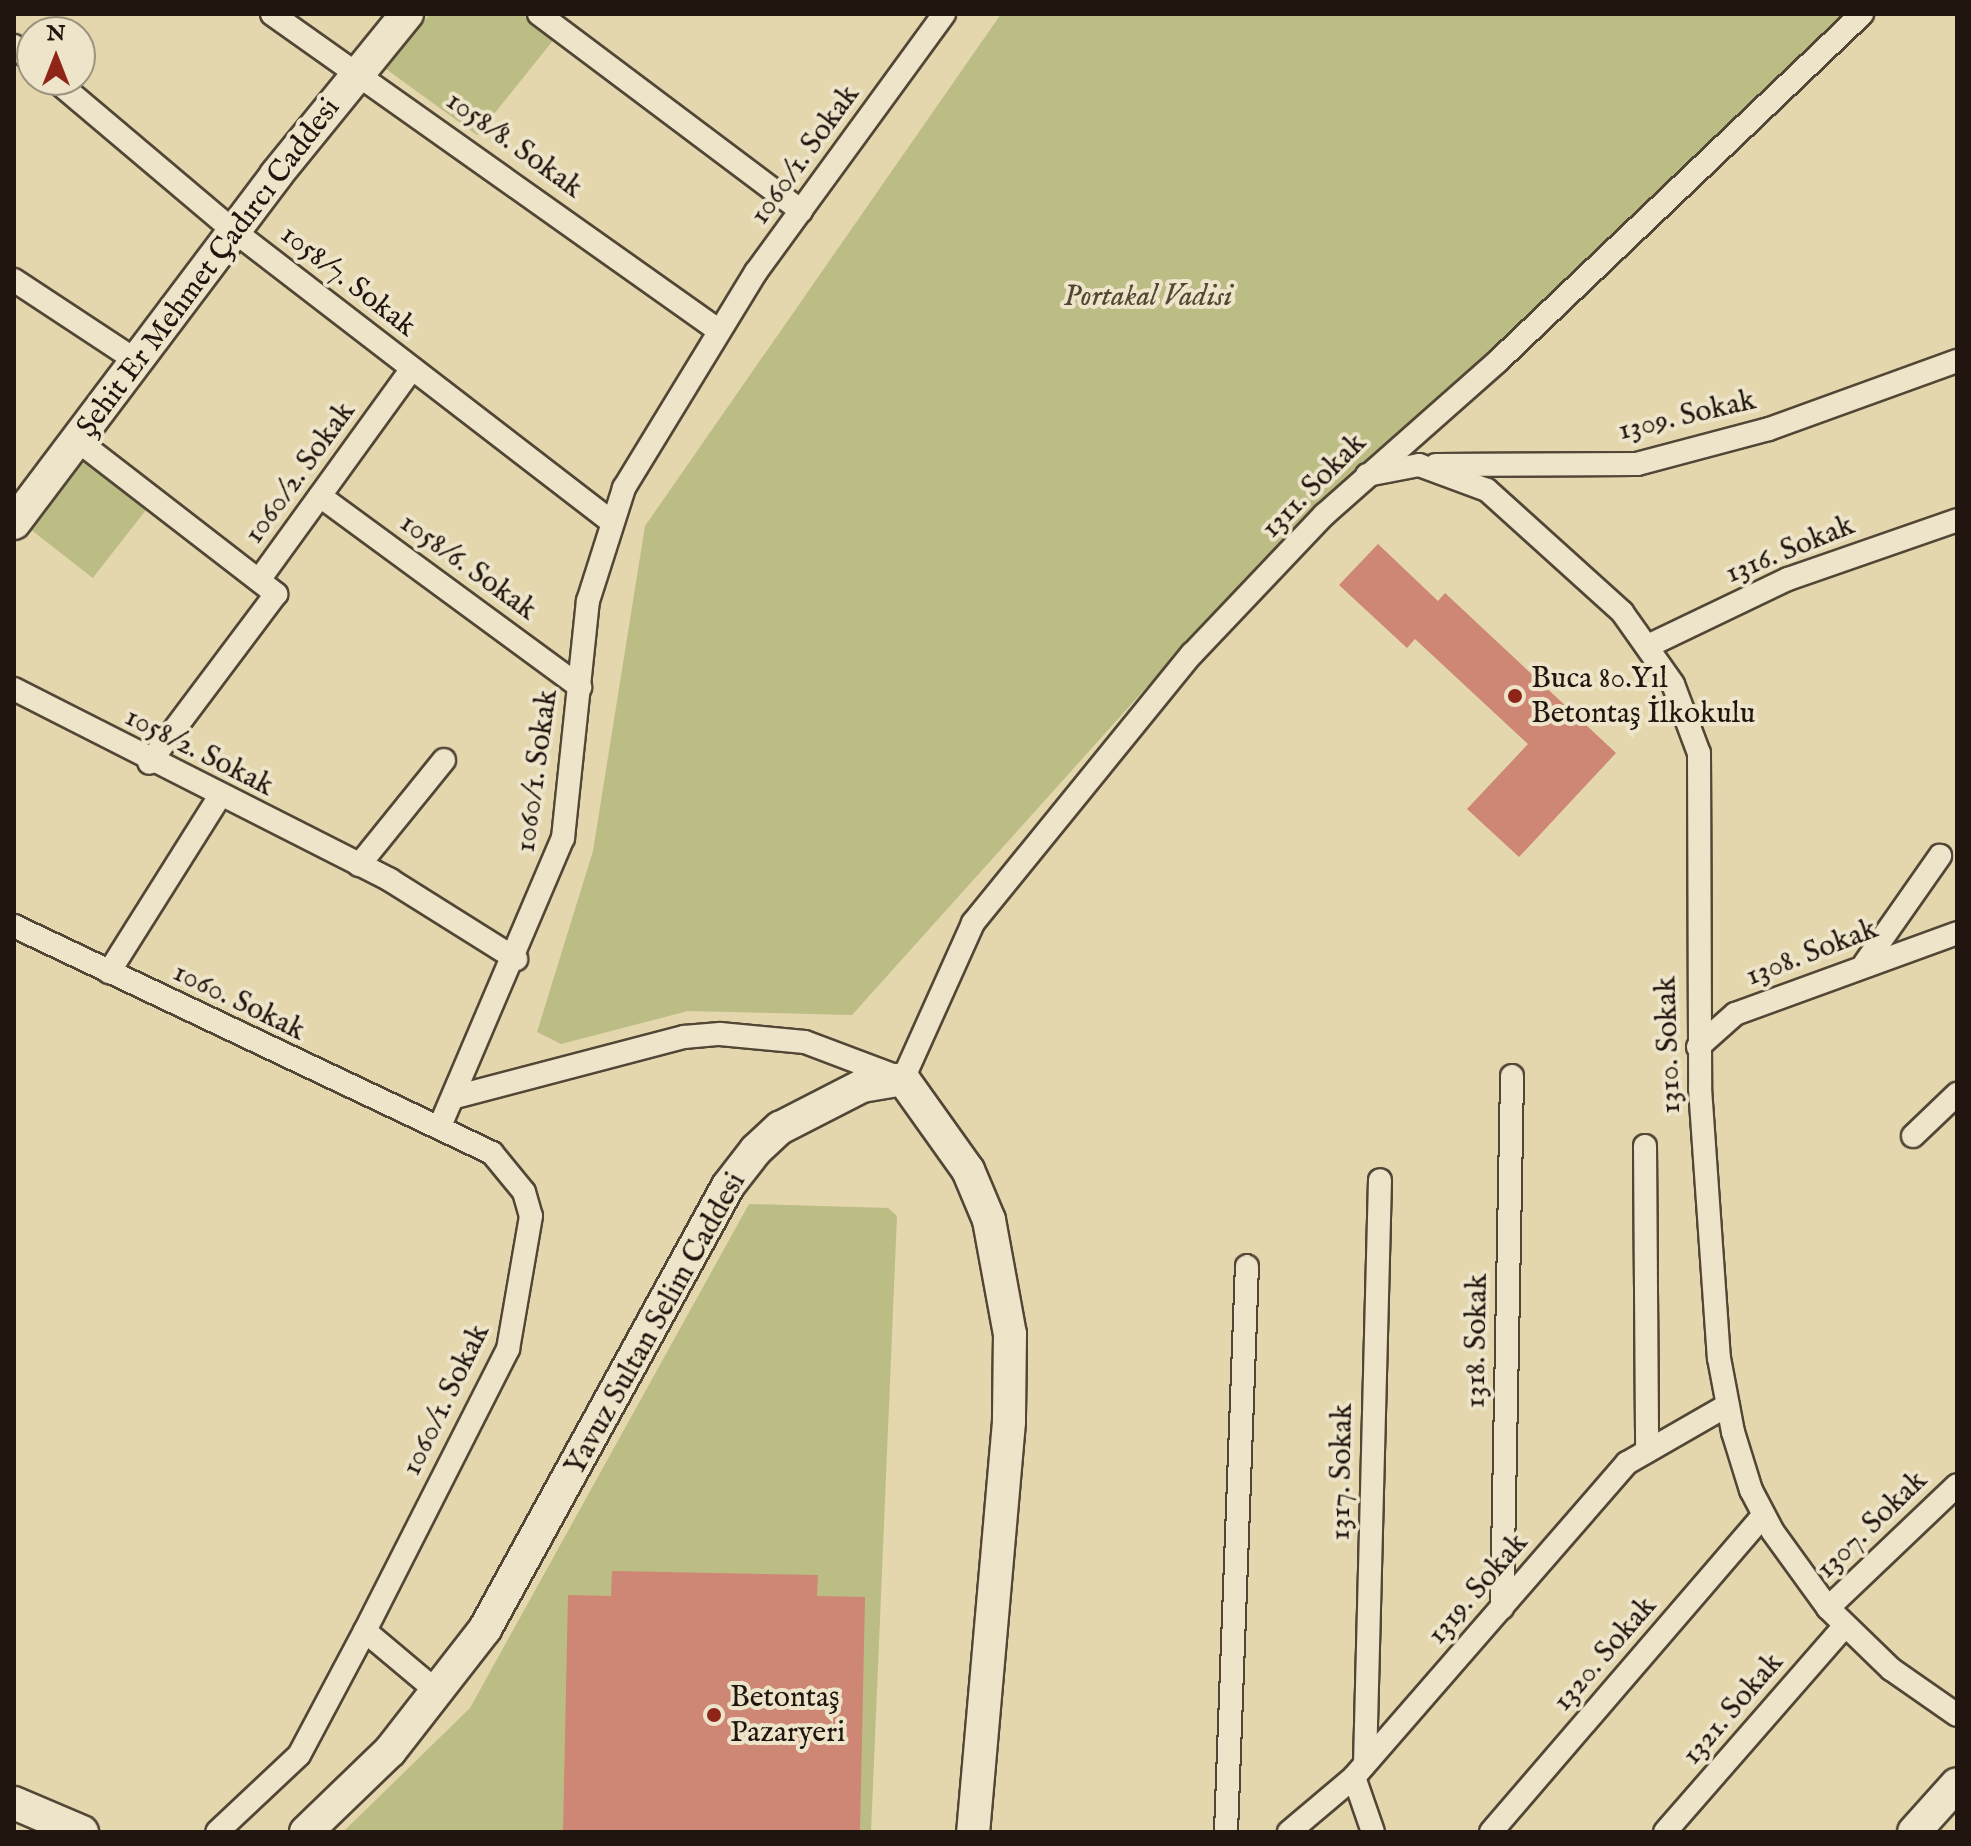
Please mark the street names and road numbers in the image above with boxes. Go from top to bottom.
street label: 1060/1. Sokak [742,78,868,232]
street label: 1058/8. Sokak [439,83,589,207]
street label: Şehit Er Mehmet Çadırcı Caddesi [70,91,348,445]
street label: 1058/7. Sokak [273,217,423,345]
street label: 1309. Sokak [1615,383,1759,449]
street label: 1060/2. Sokak [236,395,364,551]
street label: 1311. Sokak [1254,426,1374,546]
street label: 1058/6. Sokak [392,505,544,629]
street label: 1316. Sokak [1720,508,1860,592]
street label: 1060/1. Sokak [508,687,566,855]
street label: 1058/2. Sokak [119,699,279,805]
street label: 1308. Sokak [1741,911,1883,995]
street label: 1060. Sokak [167,955,311,1049]
street label: 1310. Sokak [1649,976,1689,1114]
street label: Yavuz Sultan Selim Caddesi [558,1166,754,1482]
street label: 1318. Sokak [1458,1273,1496,1409]
street label: 1060/1. Sokak [394,1318,498,1482]
street label: 1317. Sokak [1323,1403,1361,1541]
street label: 1307. Sokak [1809,1463,1935,1587]
street label: 1319. Sokak [1420,1526,1536,1652]
street label: 1320. Sokak [1545,1589,1665,1719]
street label: 1321. Sokak [1674,1645,1792,1773]

